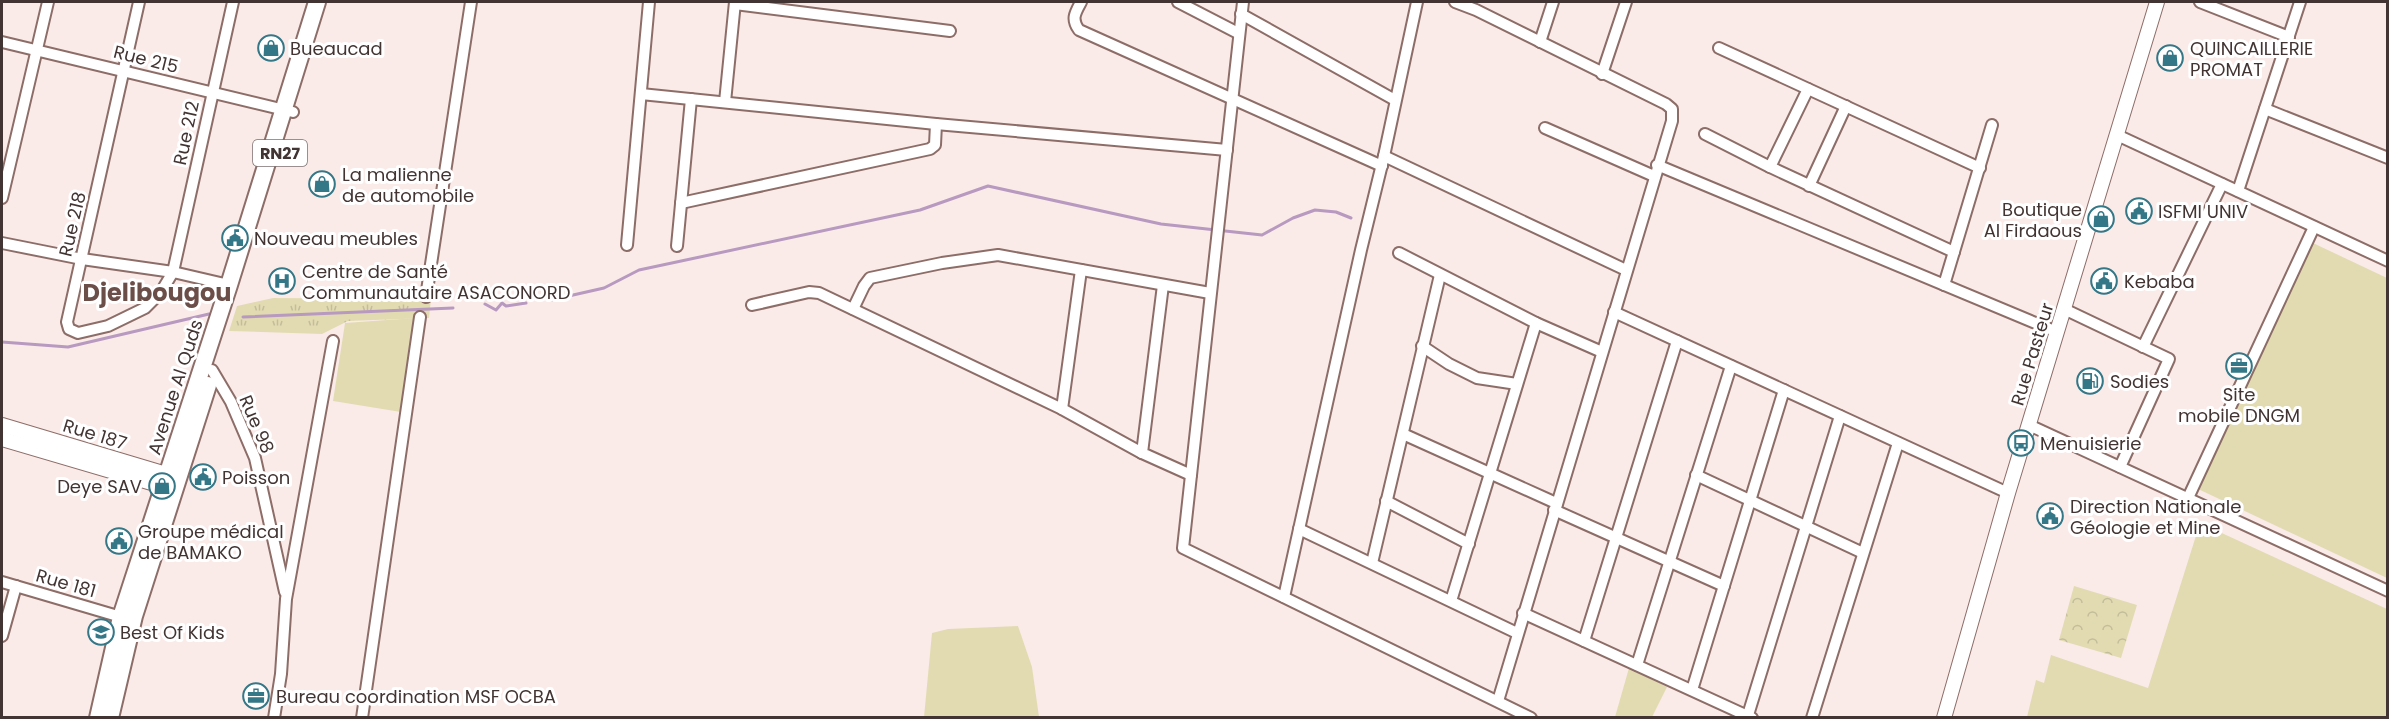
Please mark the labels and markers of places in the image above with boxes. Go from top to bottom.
shop icon: Bueaucad [256,33,286,63]
place label: Bueaucad [290,36,383,61]
place label: QUINCAILLERIE PROMAT [2190,36,2313,82]
shop icon: QUINCAILLERIE PROMAT [2155,43,2185,73]
place label: La malienne de automobile [342,162,474,208]
shop icon: La malienne de automobile [307,169,337,199]
public building icon: ISFMI UNIV [2124,196,2154,226]
place label: Boutique Al Firdaous [1984,197,2082,243]
place label: ISFMI UNIV [2158,199,2248,224]
shop icon: Boutique Al Firdaous [2086,204,2116,234]
public building icon: Nouveau meubles [220,223,250,253]
place label: Nouveau meubles [254,226,418,251]
place label: Centre de Santé Communautaire ASACONORD [302,259,570,305]
hospital icon: Centre de Santé Communautaire ASACONORD [267,266,297,296]
public building icon: Kebaba [2089,266,2119,296]
place label: Kebaba [2124,269,2195,294]
office icon: Site mobile DNGM [2224,351,2254,381]
fuel station icon: Sodies [2075,366,2105,396]
place label: Sodies [2110,369,2169,394]
place label: Site mobile DNGM [2178,382,2300,428]
bus stop icon: Menuisierie [2006,428,2036,458]
place label: Menuisierie [2040,431,2141,456]
public building icon: Poisson [188,462,218,492]
place label: Poisson [222,465,290,490]
shop icon: Deye SAV [147,471,177,501]
place label: Deye SAV [57,474,142,499]
place label: Direction Nationale Géologie et Mine [2070,494,2241,540]
public building icon: Direction Nationale Géologie et Mine [2035,501,2065,531]
place label: Groupe médical de BAMAKO [138,519,284,565]
public building icon: Groupe médical de BAMAKO [104,526,134,556]
school or university icon: Best Of Kids [86,617,116,647]
place label: Best Of Kids [120,620,225,645]
office icon: Bureau coordination MSF OCBA [241,681,271,711]
place label: Bureau coordination MSF OCBA [276,684,556,709]

